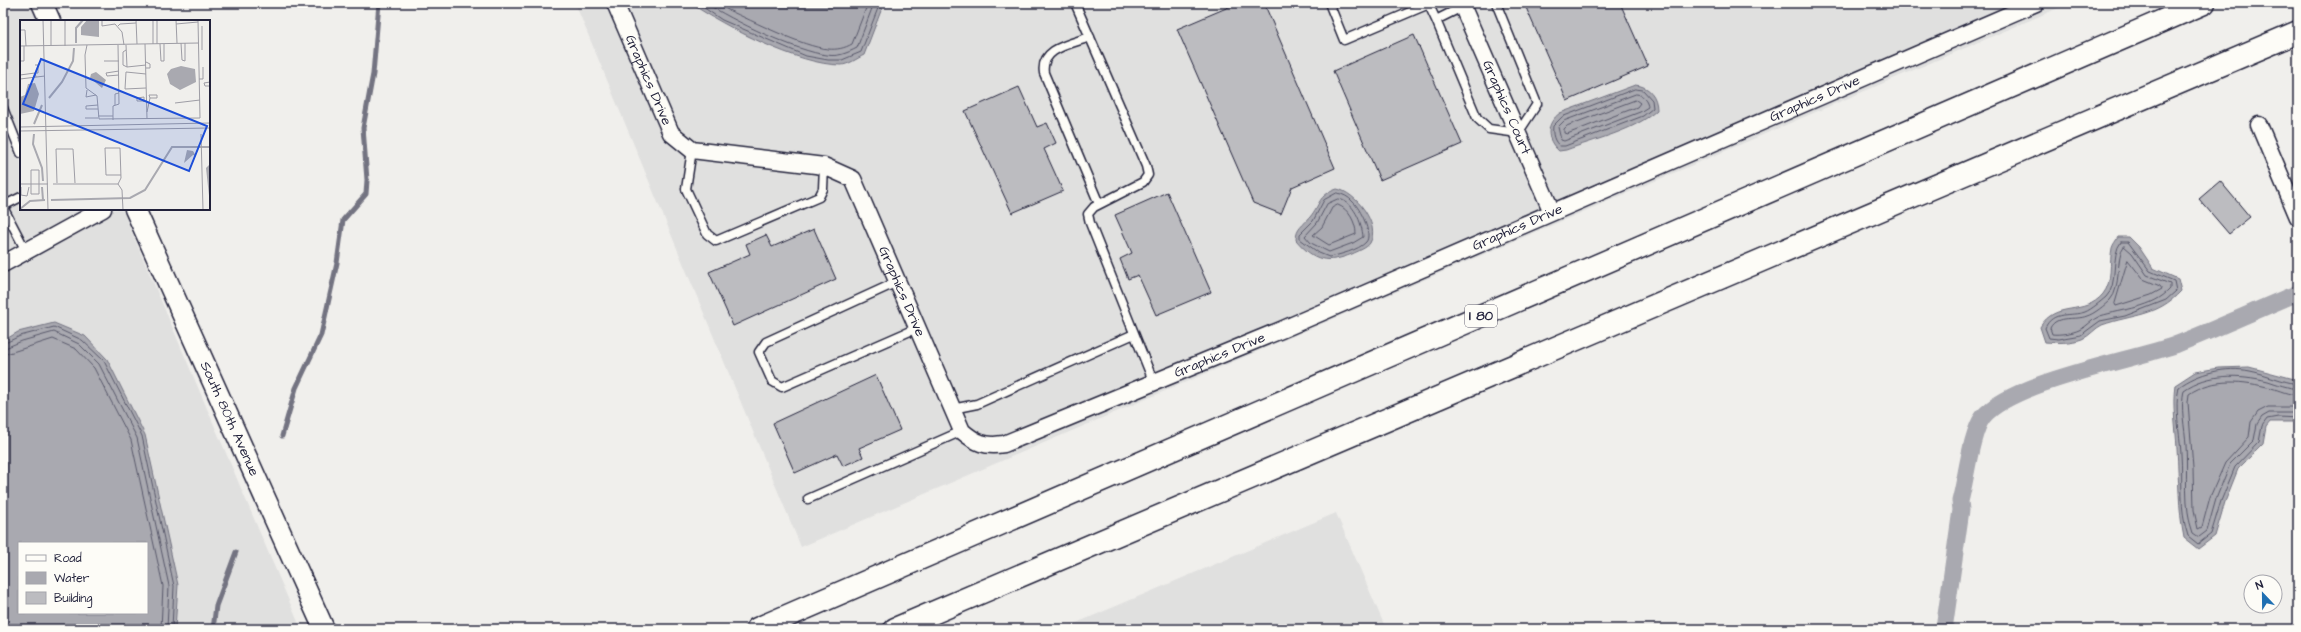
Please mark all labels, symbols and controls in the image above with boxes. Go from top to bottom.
inset map [20,20,210,210]
street label: Graphics Drive [620,32,677,129]
street label: Graphics Court [1477,57,1536,158]
street label: Graphics Drive [1766,70,1864,127]
street label: Graphics Drive [1469,199,1566,256]
street label: Graphics Drive [873,243,930,340]
road number: I 80 [1465,305,1497,327]
street label: Graphics Drive [1171,327,1269,383]
street label: South 80th Avenue [195,358,264,480]
legend [18,542,148,614]
text: Road [54,550,82,567]
text: Water [54,570,90,587]
north arrow [2243,574,2283,614]
text: N [2253,577,2266,593]
text: Building [54,590,92,608]

